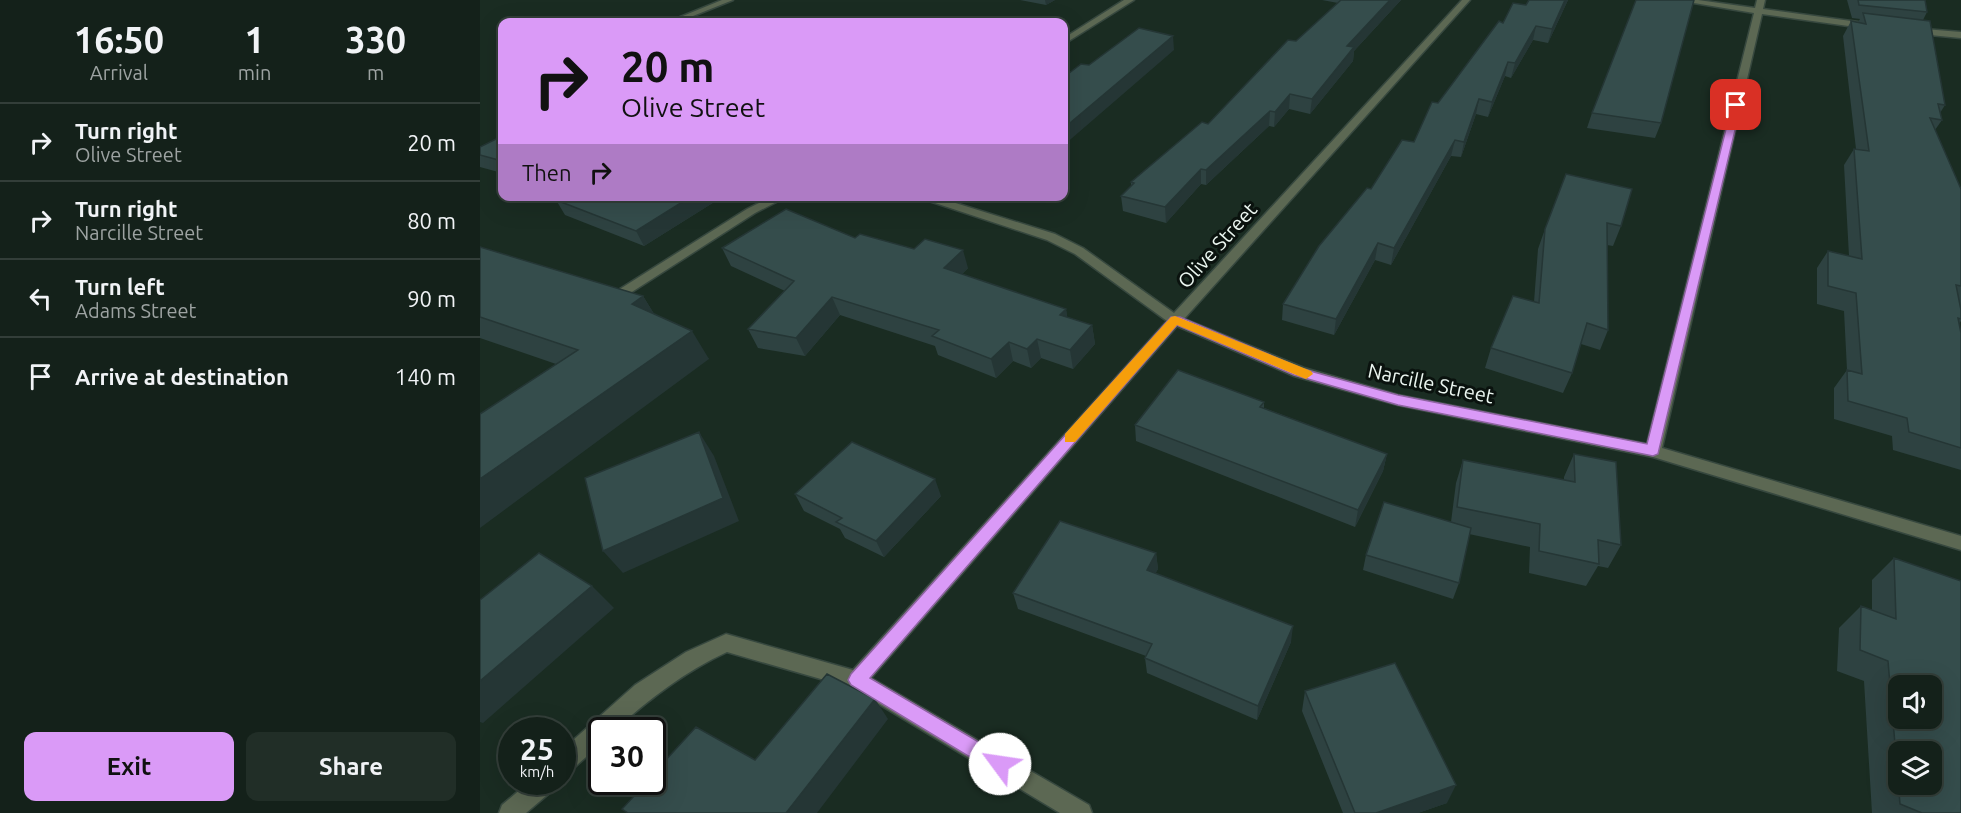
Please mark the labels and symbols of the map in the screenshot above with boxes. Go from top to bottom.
pin [1710,79,1761,130]
street label: Olive Street [1173,198,1261,292]
street label: Narcille Street [1366,358,1496,408]
speed limit sign: 30 [588,717,666,795]
position arrow [968,732,1032,796]

